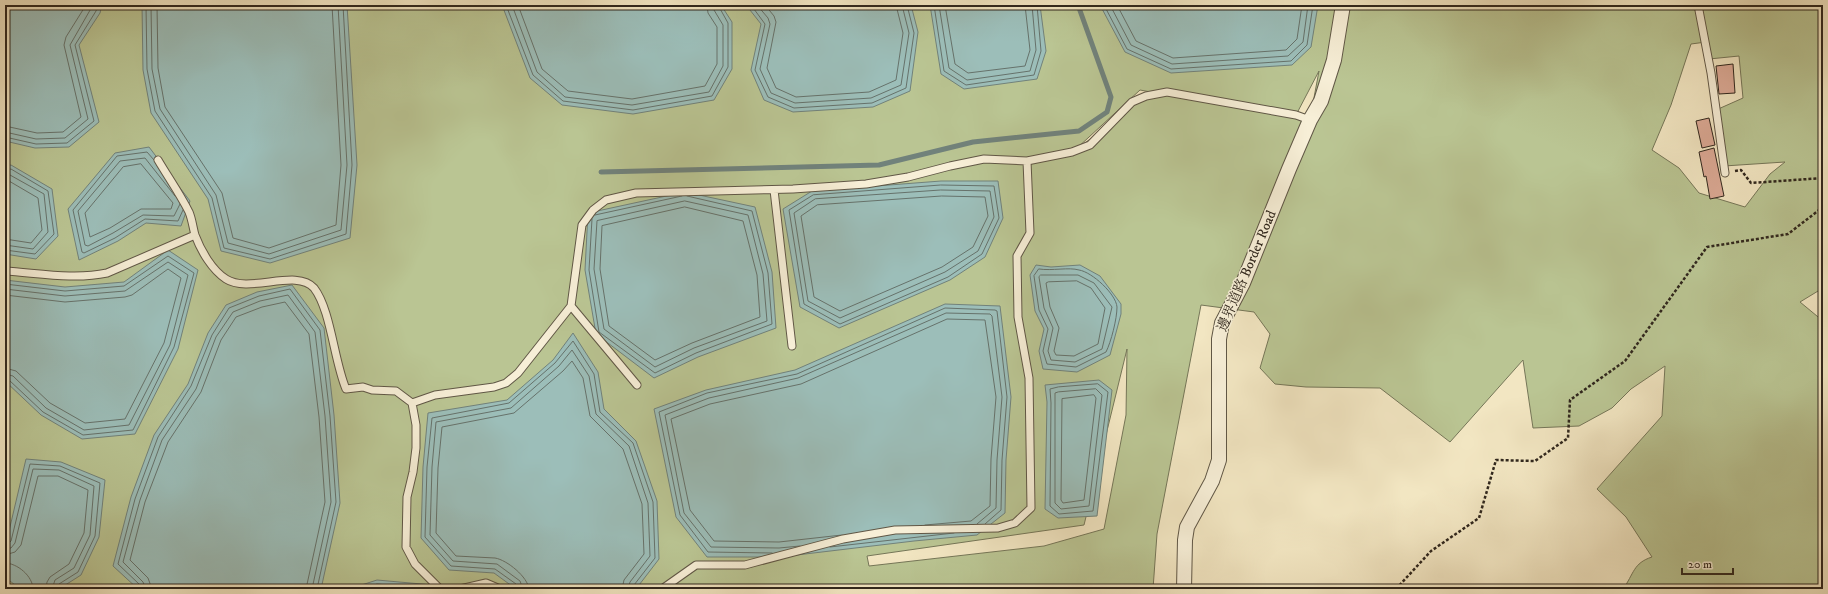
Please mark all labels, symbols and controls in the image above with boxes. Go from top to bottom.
street label: 邊界道路 Border Road [1213,208,1281,334]
scale bar [1682,550,1733,576]
text: 20 m [1688,557,1712,572]

